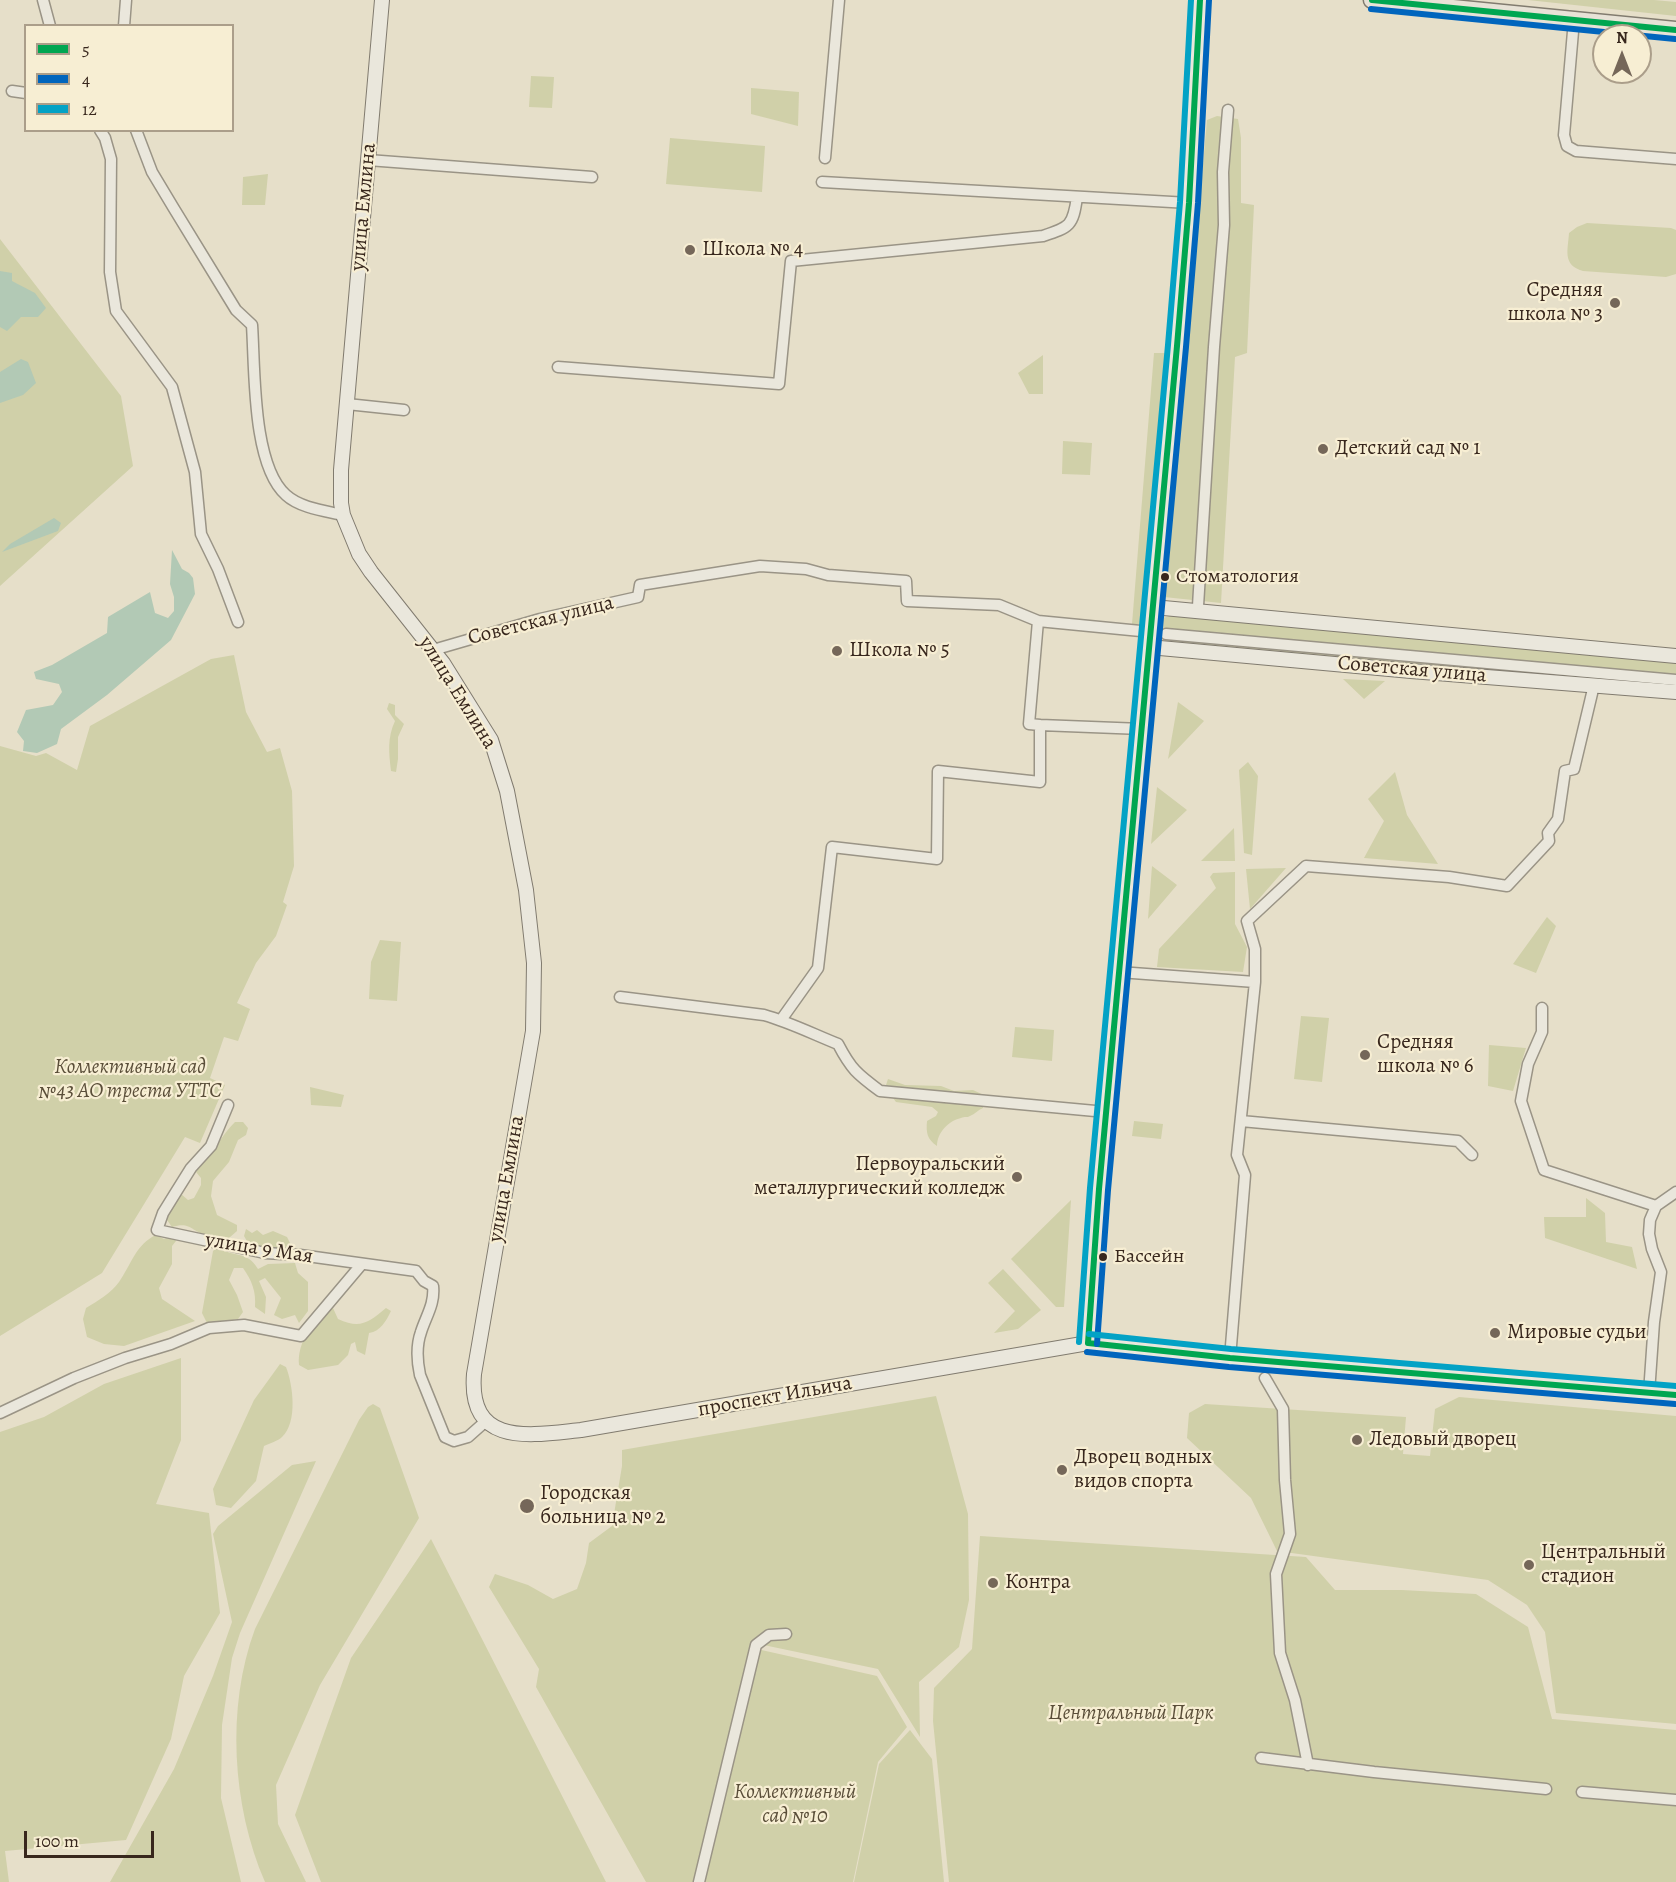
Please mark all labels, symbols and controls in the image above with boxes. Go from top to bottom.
legend [24,24,234,132]
north arrow [1592,24,1652,84]
text: N [1616,27,1628,49]
text: 5 [82,37,90,61]
text: 4 [82,67,90,91]
text: 12 [82,97,97,121]
street label: улица Емлина [346,142,382,272]
place label: Школа № 4 [702,237,803,263]
marker: Школа № 4 [683,243,697,257]
place label: Средняя школа № 3 [1508,278,1603,328]
marker: Средняя школа № 3 [1608,296,1622,310]
place label: Детский сад № 1 [1335,436,1480,462]
marker: Детский сад № 1 [1316,442,1330,456]
place label: Стоматология [1176,565,1299,589]
marker: Стоматология [1159,571,1171,583]
street label: Советская улица [465,591,617,651]
street label: улица Емлина [412,632,502,754]
place label: Школа № 5 [849,638,950,664]
marker: Школа № 5 [830,644,844,658]
street label: Советская улица [1336,651,1488,689]
place label: Средняя школа № 6 [1377,1030,1473,1080]
marker: Средняя школа № 6 [1358,1048,1372,1062]
park label: Коллективный сад №43 АО треста УТТС [38,1055,222,1105]
street label: улица Емлина [483,1114,531,1244]
place label: Первоуральский металлургический колледж [754,1152,1005,1202]
marker: Первоуральский металлургический колледж [1010,1170,1024,1184]
street label: улица 9 Мая [203,1228,315,1270]
place label: Бассейн [1114,1245,1184,1269]
marker: Бассейн [1097,1251,1109,1263]
place label: Мировые судьи [1507,1320,1647,1346]
marker: Мировые судьи [1488,1326,1502,1340]
street label: проспект Ильича [696,1371,854,1423]
place label: Ледовый дворец [1369,1427,1516,1453]
marker: Ледовый дворец [1350,1433,1364,1447]
place label: Дворец водных видов спорта [1074,1445,1212,1495]
marker: Дворец водных видов спорта [1055,1463,1069,1477]
place label: Городская больница № 2 [540,1481,665,1531]
marker: Городская больница № 2 [518,1497,536,1515]
place label: Центральный стадион [1541,1540,1666,1590]
marker: Центральный стадион [1522,1558,1536,1572]
place label: Контра [1005,1570,1071,1596]
marker: Контра [986,1576,1000,1590]
park label: Центральный Парк [1048,1701,1214,1727]
park label: Коллективный сад №10 [734,1780,856,1830]
scale bar [27,1819,158,1857]
text: 100 m [35,1829,79,1853]

